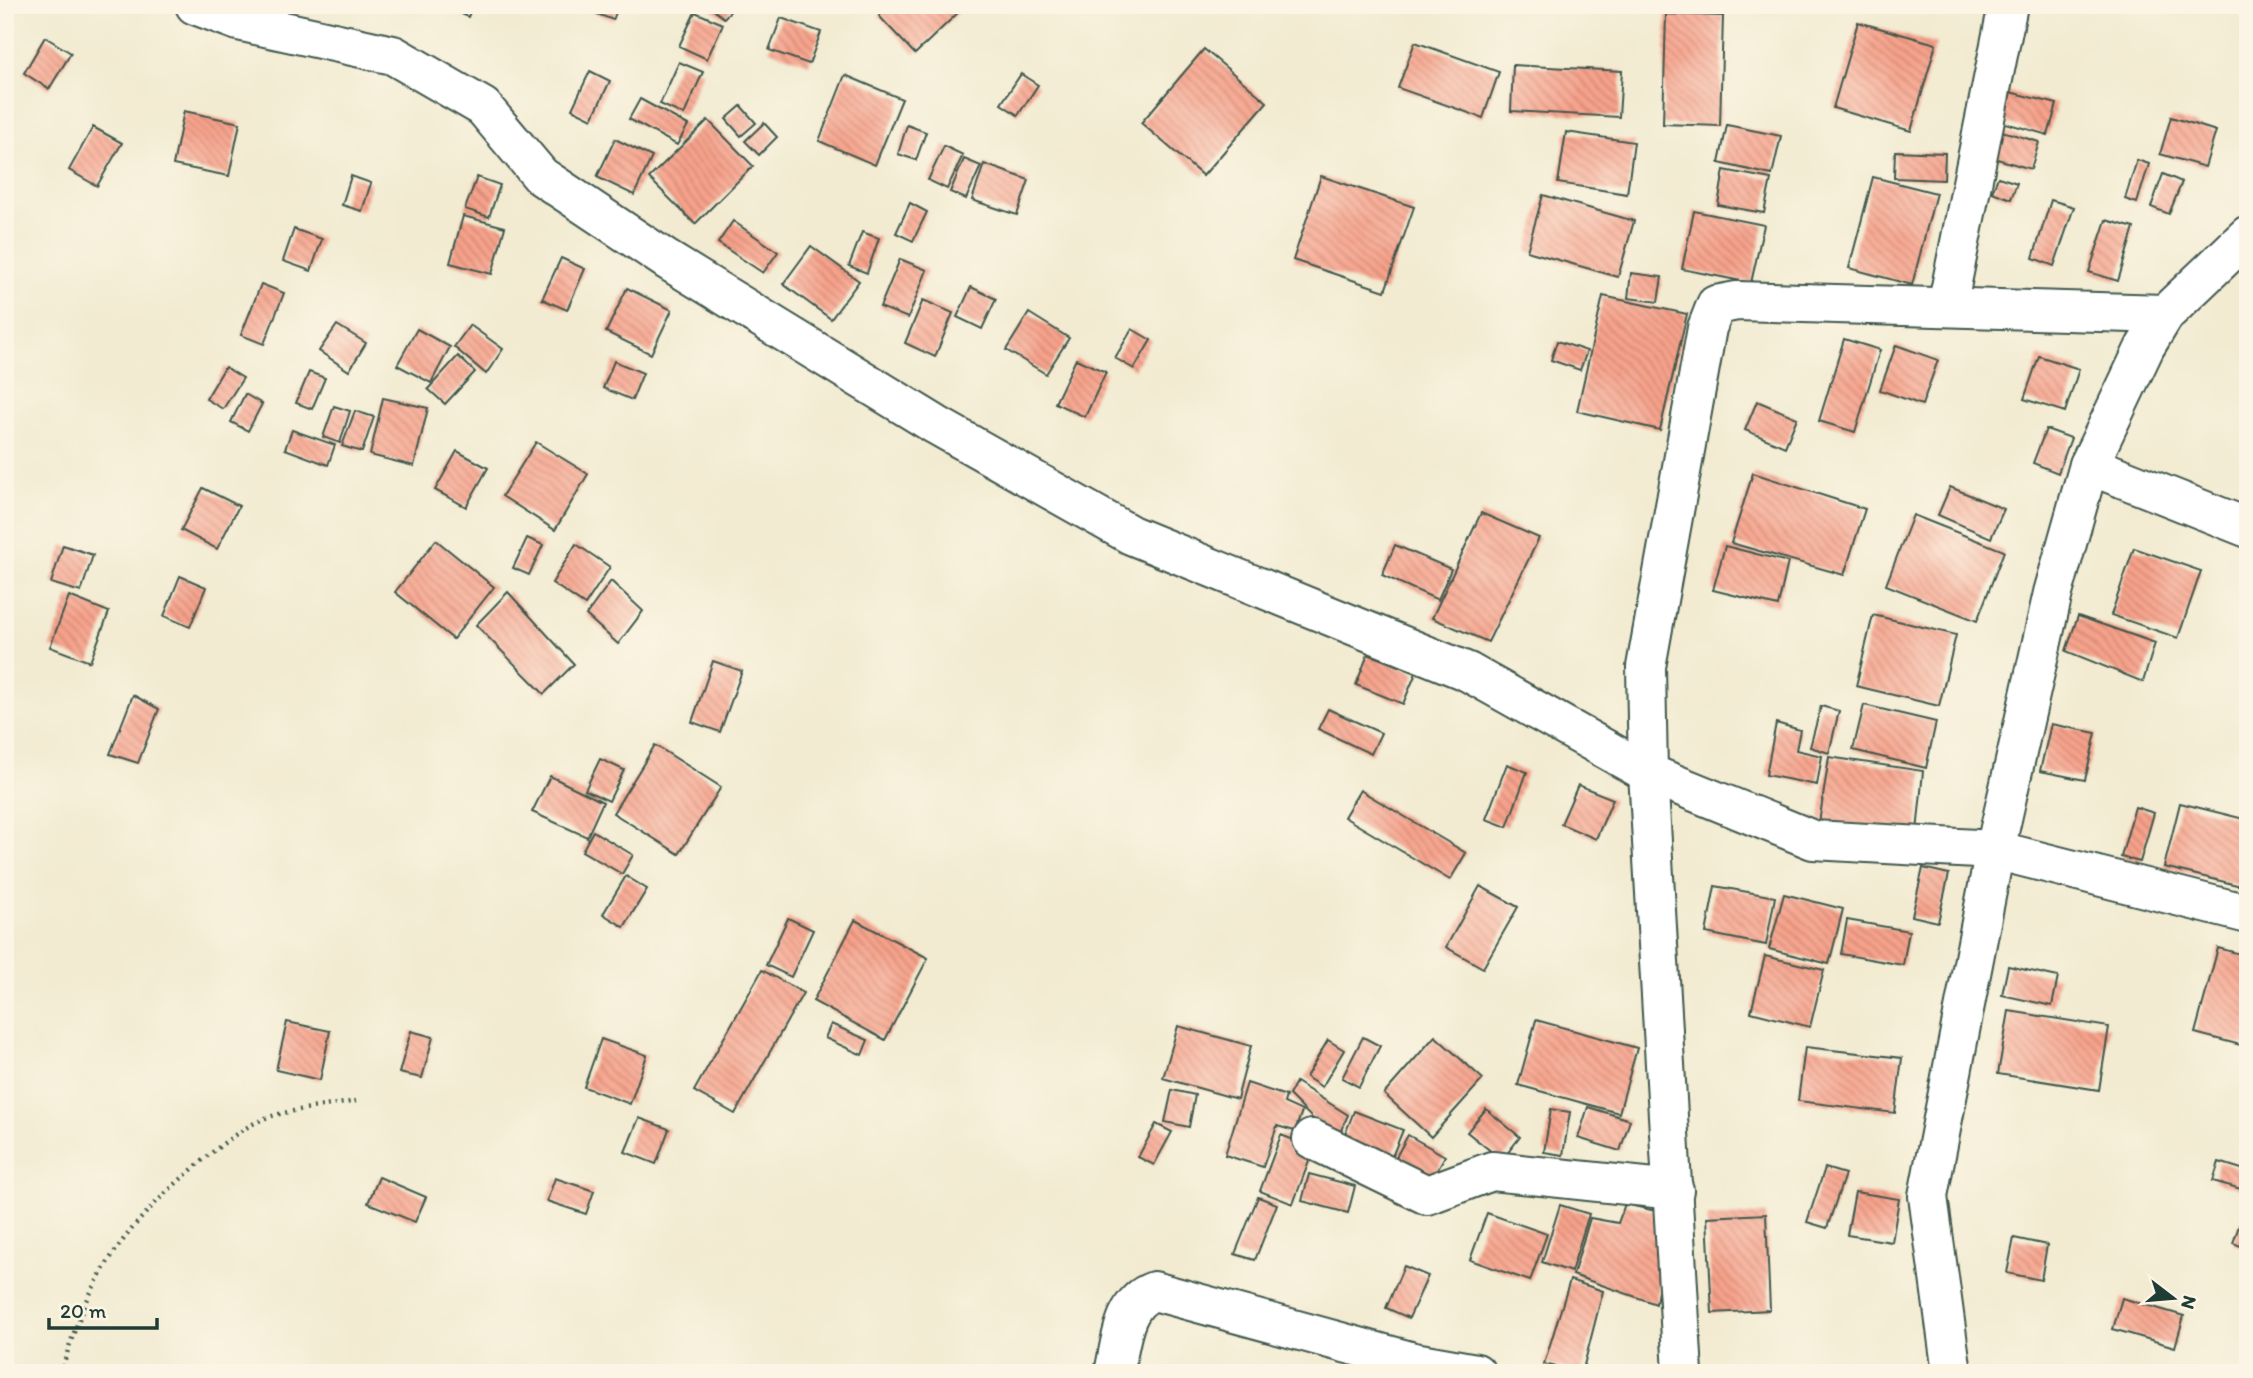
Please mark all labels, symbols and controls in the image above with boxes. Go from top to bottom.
north arrow [2138,1262,2208,1332]
scale bar [49,1287,158,1331]
text: N [2176,1293,2202,1312]
text: 20 m [60,1298,107,1323]

